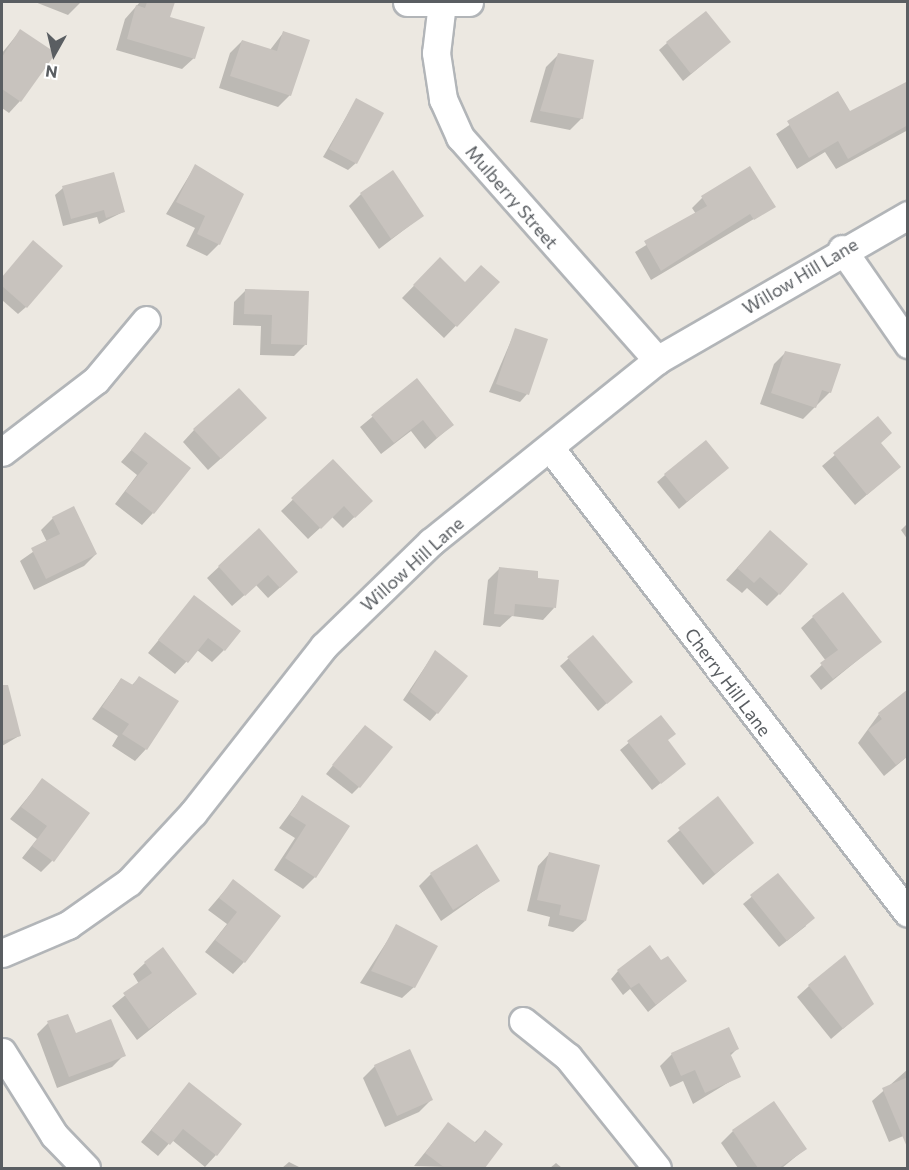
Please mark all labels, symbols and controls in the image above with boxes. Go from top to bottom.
north arrow [24,24,84,84]
text: N [44,62,59,83]
street label: Mulberry Street [461,141,563,253]
street label: Willow Hill Lane [738,233,862,319]
street label: Willow Hill Lane [356,512,468,616]
street label: Cherry Hill Lane [680,624,776,740]

